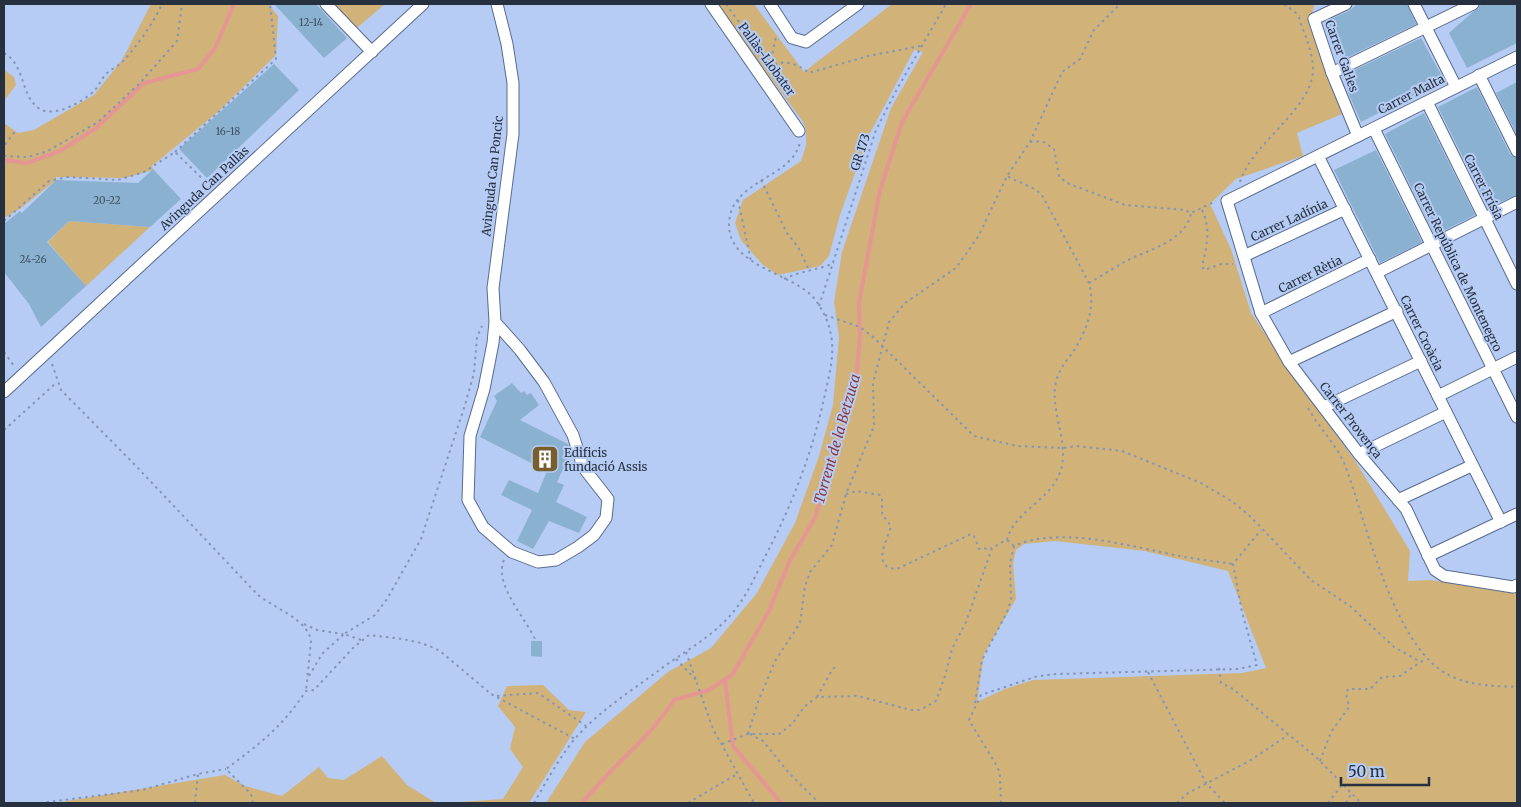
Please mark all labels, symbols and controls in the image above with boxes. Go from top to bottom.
house number: 12-14 [299,16,323,29]
street label: Carrer Gal·les [1322,18,1362,94]
street label: Pallàs-Llobater [735,19,799,99]
street label: Carrer Malta [1375,71,1447,117]
street label: Avinguda Can Poncic [478,115,506,238]
house number: 16-18 [216,125,240,138]
street label: GR 173 [847,131,873,172]
street label: Avinguda Can Pallàs [155,143,252,234]
street label: Carrer Frísia [1461,152,1507,223]
street label: Carrer República de Montenegro [1411,180,1505,354]
house number: 20-22 [93,194,121,207]
street label: Carrer Ladínia [1248,195,1330,244]
street label: Carrer Rètia [1276,252,1345,296]
house number: 24-26 [19,253,47,266]
street label: Carrer Croàcia [1397,293,1447,374]
water label: Torrent de la Betzuca [810,372,864,506]
street label: Carrer Provença [1317,379,1386,462]
building icon: Edificis fundació Assis [530,444,560,474]
place label: Edificis fundació Assis [564,445,648,474]
scale bar [1341,754,1428,786]
text: 50 m [1348,762,1385,781]

